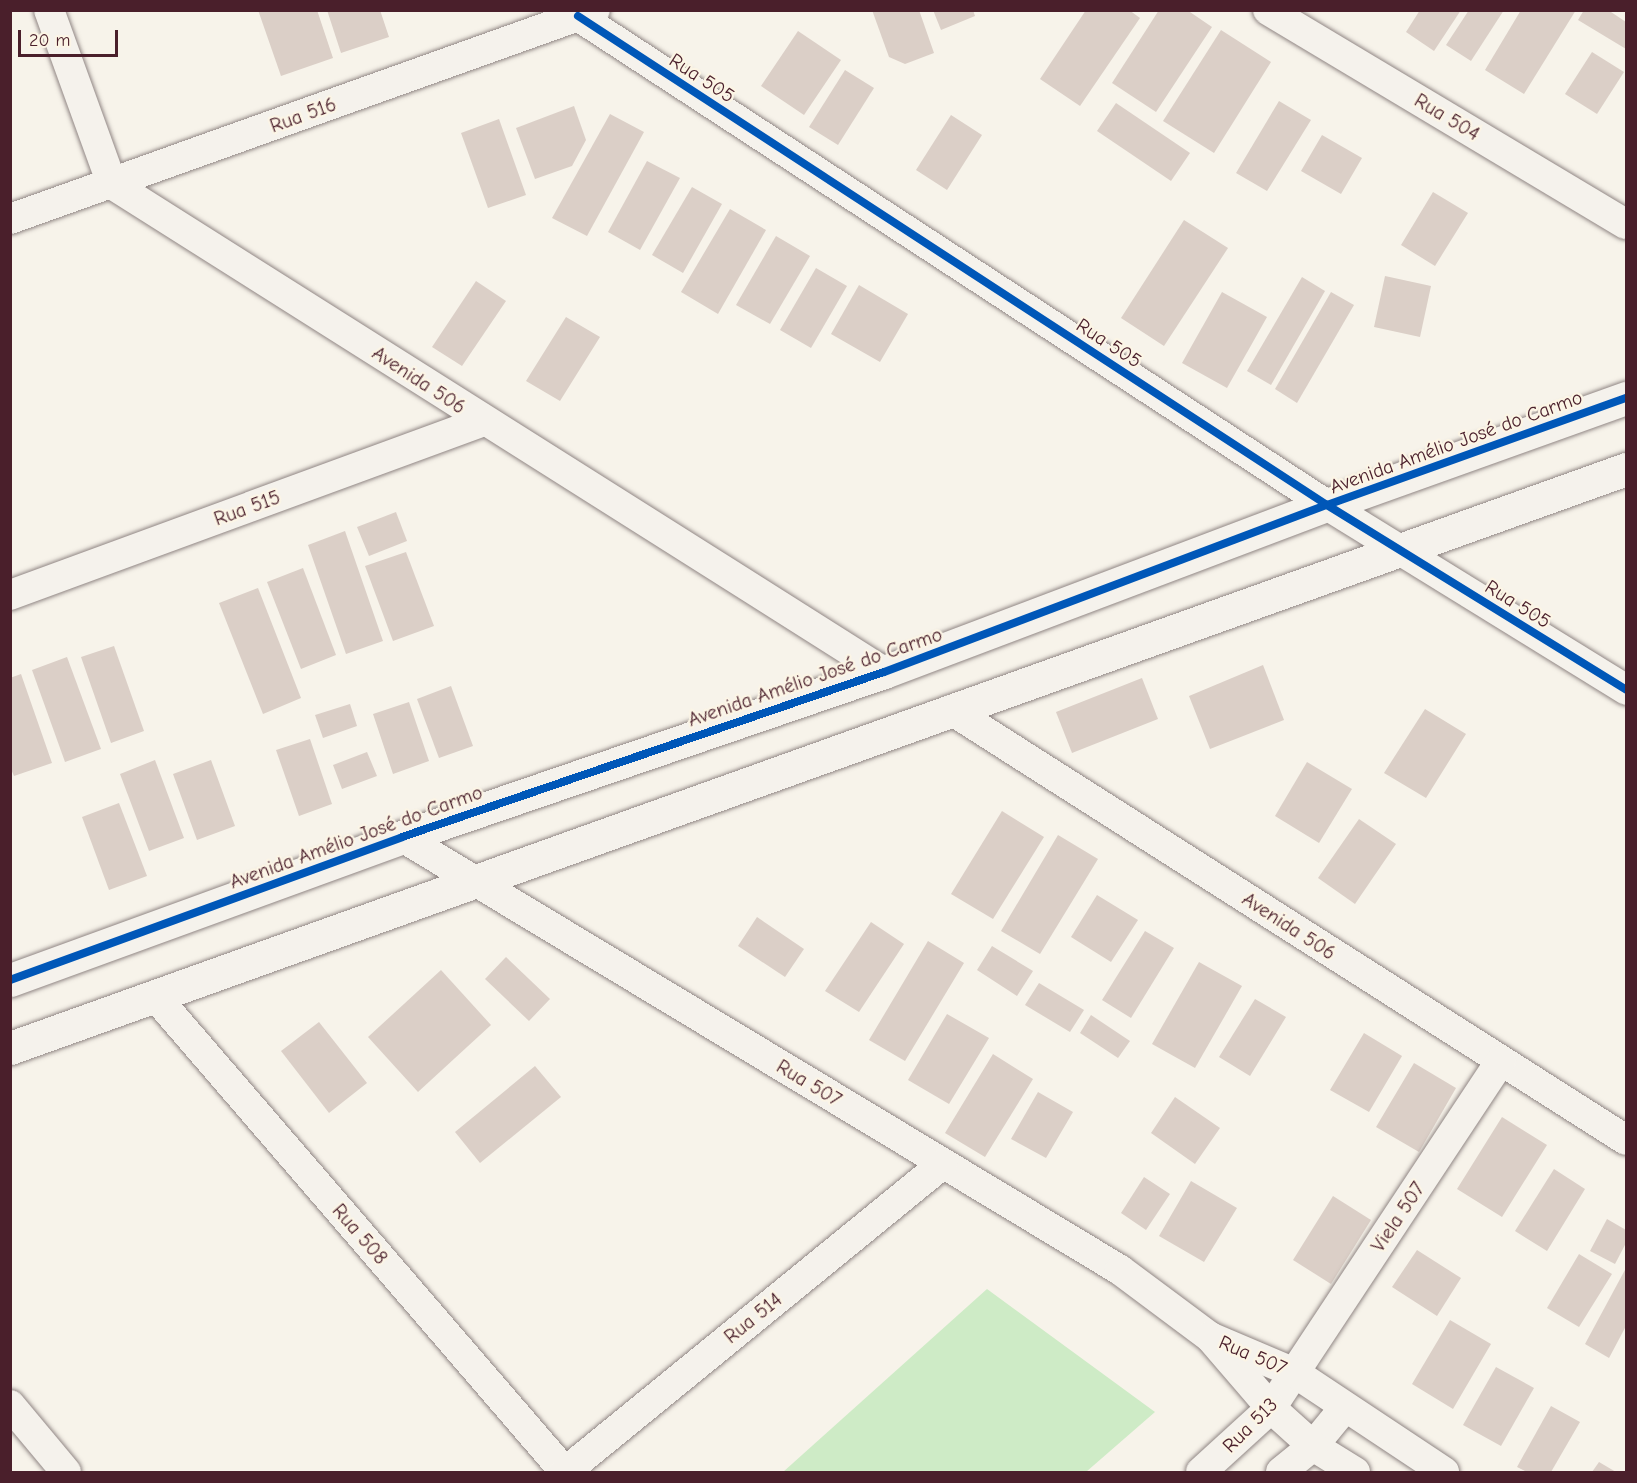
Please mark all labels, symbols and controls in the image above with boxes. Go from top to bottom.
scale bar [21,18,122,56]
text: 20 m [29,30,70,51]
street label: Rua 505 [665,48,739,108]
street label: Rua 504 [1410,88,1484,146]
street label: Rua 516 [267,92,339,138]
street label: Rua 505 [1072,313,1146,373]
street label: Avenida 506 [368,341,470,419]
street label: Avenida Amélio José do Carmo [1326,385,1586,499]
street label: Rua 515 [211,485,283,531]
street label: Rua 505 [1481,574,1555,634]
street label: Avenida Amélio José do Carmo [685,622,945,732]
street label: Avenida Amélio José do Carmo [226,780,486,894]
street label: Avenida 506 [1238,887,1340,965]
street label: Rua 507 [772,1054,846,1112]
street label: Viela 507 [1366,1177,1430,1257]
street label: Rua 508 [327,1199,393,1269]
street label: Rua 514 [719,1287,787,1349]
street label: Rua 507 [1215,1330,1291,1380]
street label: Rua 513 [1217,1392,1283,1458]

